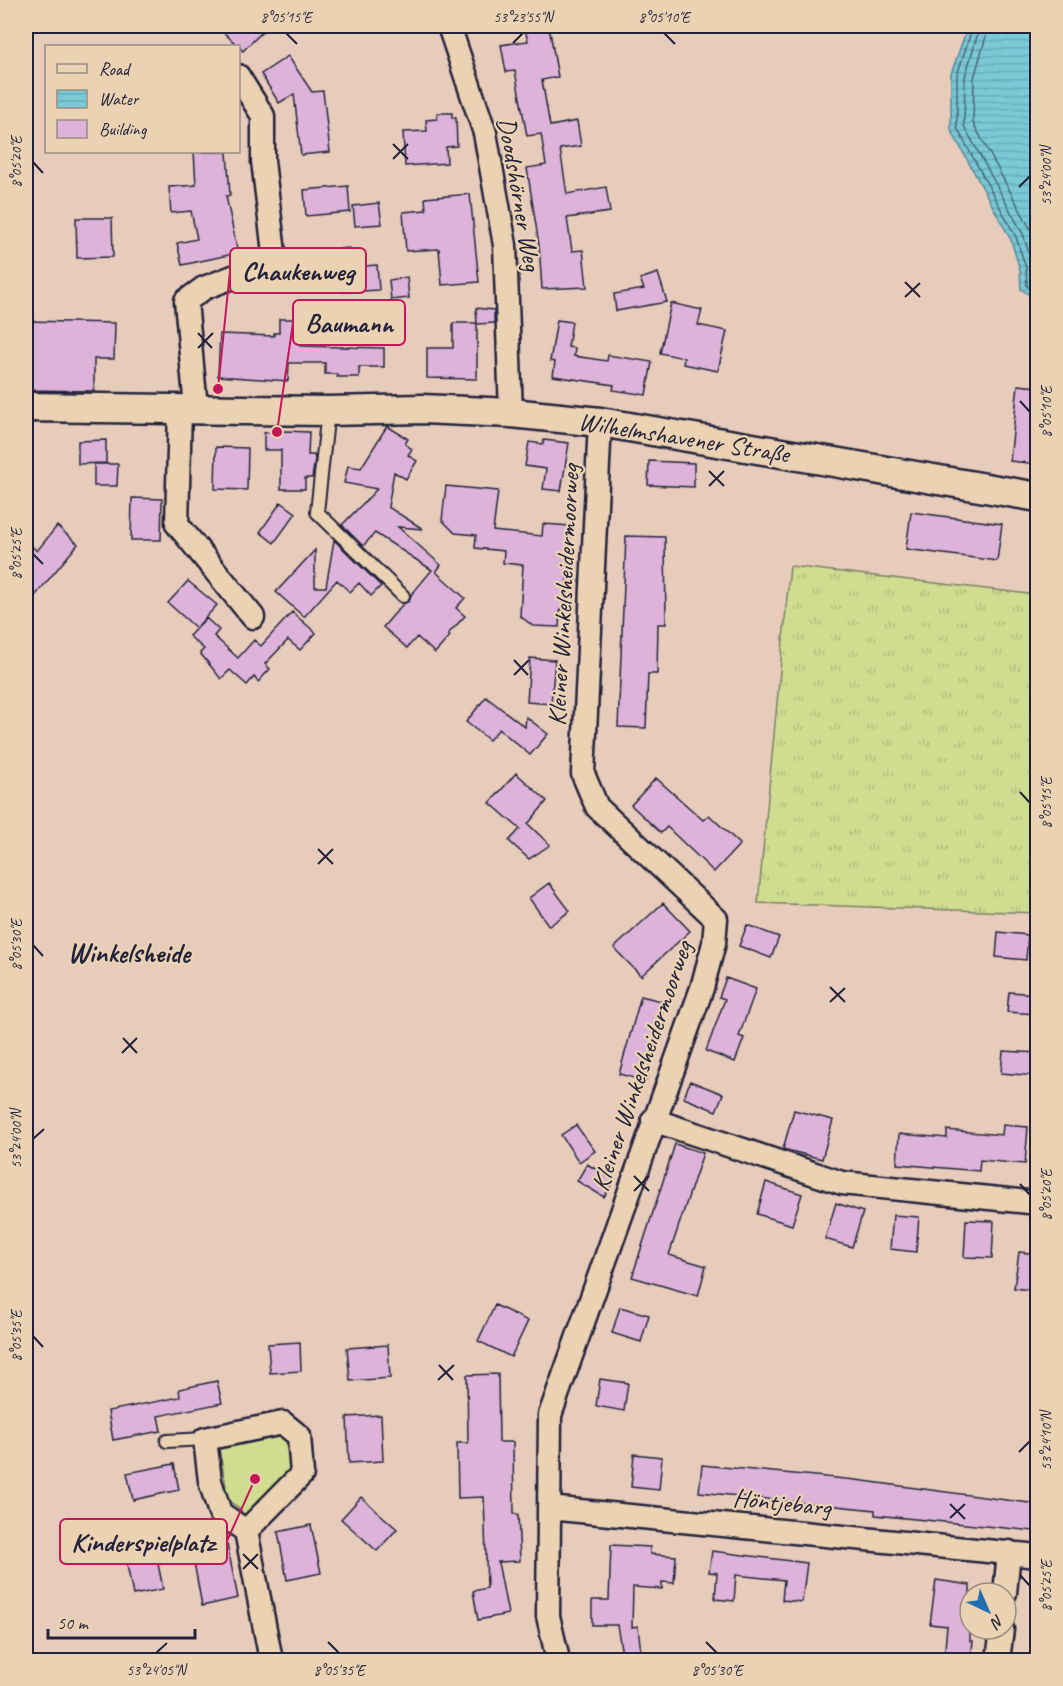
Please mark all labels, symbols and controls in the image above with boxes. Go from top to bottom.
text: 8°05'15"E [260,8,314,27]
text: 53°23'55"N [493,8,556,27]
text: 8°05'10"E [638,8,692,27]
legend [45,45,240,153]
text: Road [99,58,132,80]
text: Water [99,88,140,110]
street label: Doodshörner Weg [490,115,550,275]
text: Building [99,118,148,140]
text: 8°05'20"E [7,134,26,188]
text: 53°24'00"N [1037,143,1056,206]
callout: Chaukenweg [230,248,366,293]
text: Chaukenweg [242,254,357,288]
callout: Baumann [293,300,405,345]
text: Baumann [305,306,394,340]
text: 8°05'10"E [1037,384,1056,438]
street label: Wilhelmshavener Straße [576,405,794,471]
street label: Kleiner Winkelsheidermoorweg [540,462,587,727]
text: 8°05'25"E [7,526,26,580]
text: 8°05'15"E [1037,775,1056,829]
text: 8°05'30"E [7,917,26,971]
district label: Winkelsheide [68,935,193,970]
street label: Kleiner Winkelsheidermoorweg [583,935,700,1195]
text: 53°24'00"N [7,1106,26,1169]
text: 8°05'20"E [1037,1167,1056,1221]
text: 8°05'35"E [7,1308,26,1362]
text: 53°24'10"N [1037,1408,1056,1471]
street label: Höntjebarg [731,1481,834,1524]
callout: Kinderspielplatz [60,1519,227,1564]
text: Kinderspielplatz [71,1525,218,1559]
text: 8°05'25"E [1037,1558,1056,1612]
north arrow [958,1581,1018,1641]
scale bar [48,1602,195,1640]
text: N [985,1610,1008,1634]
text: 50 m [57,1612,90,1634]
text: 53°24'05"N [126,1661,189,1680]
text: 8°05'35"E [313,1661,367,1680]
text: 8°05'30"E [691,1661,745,1680]

